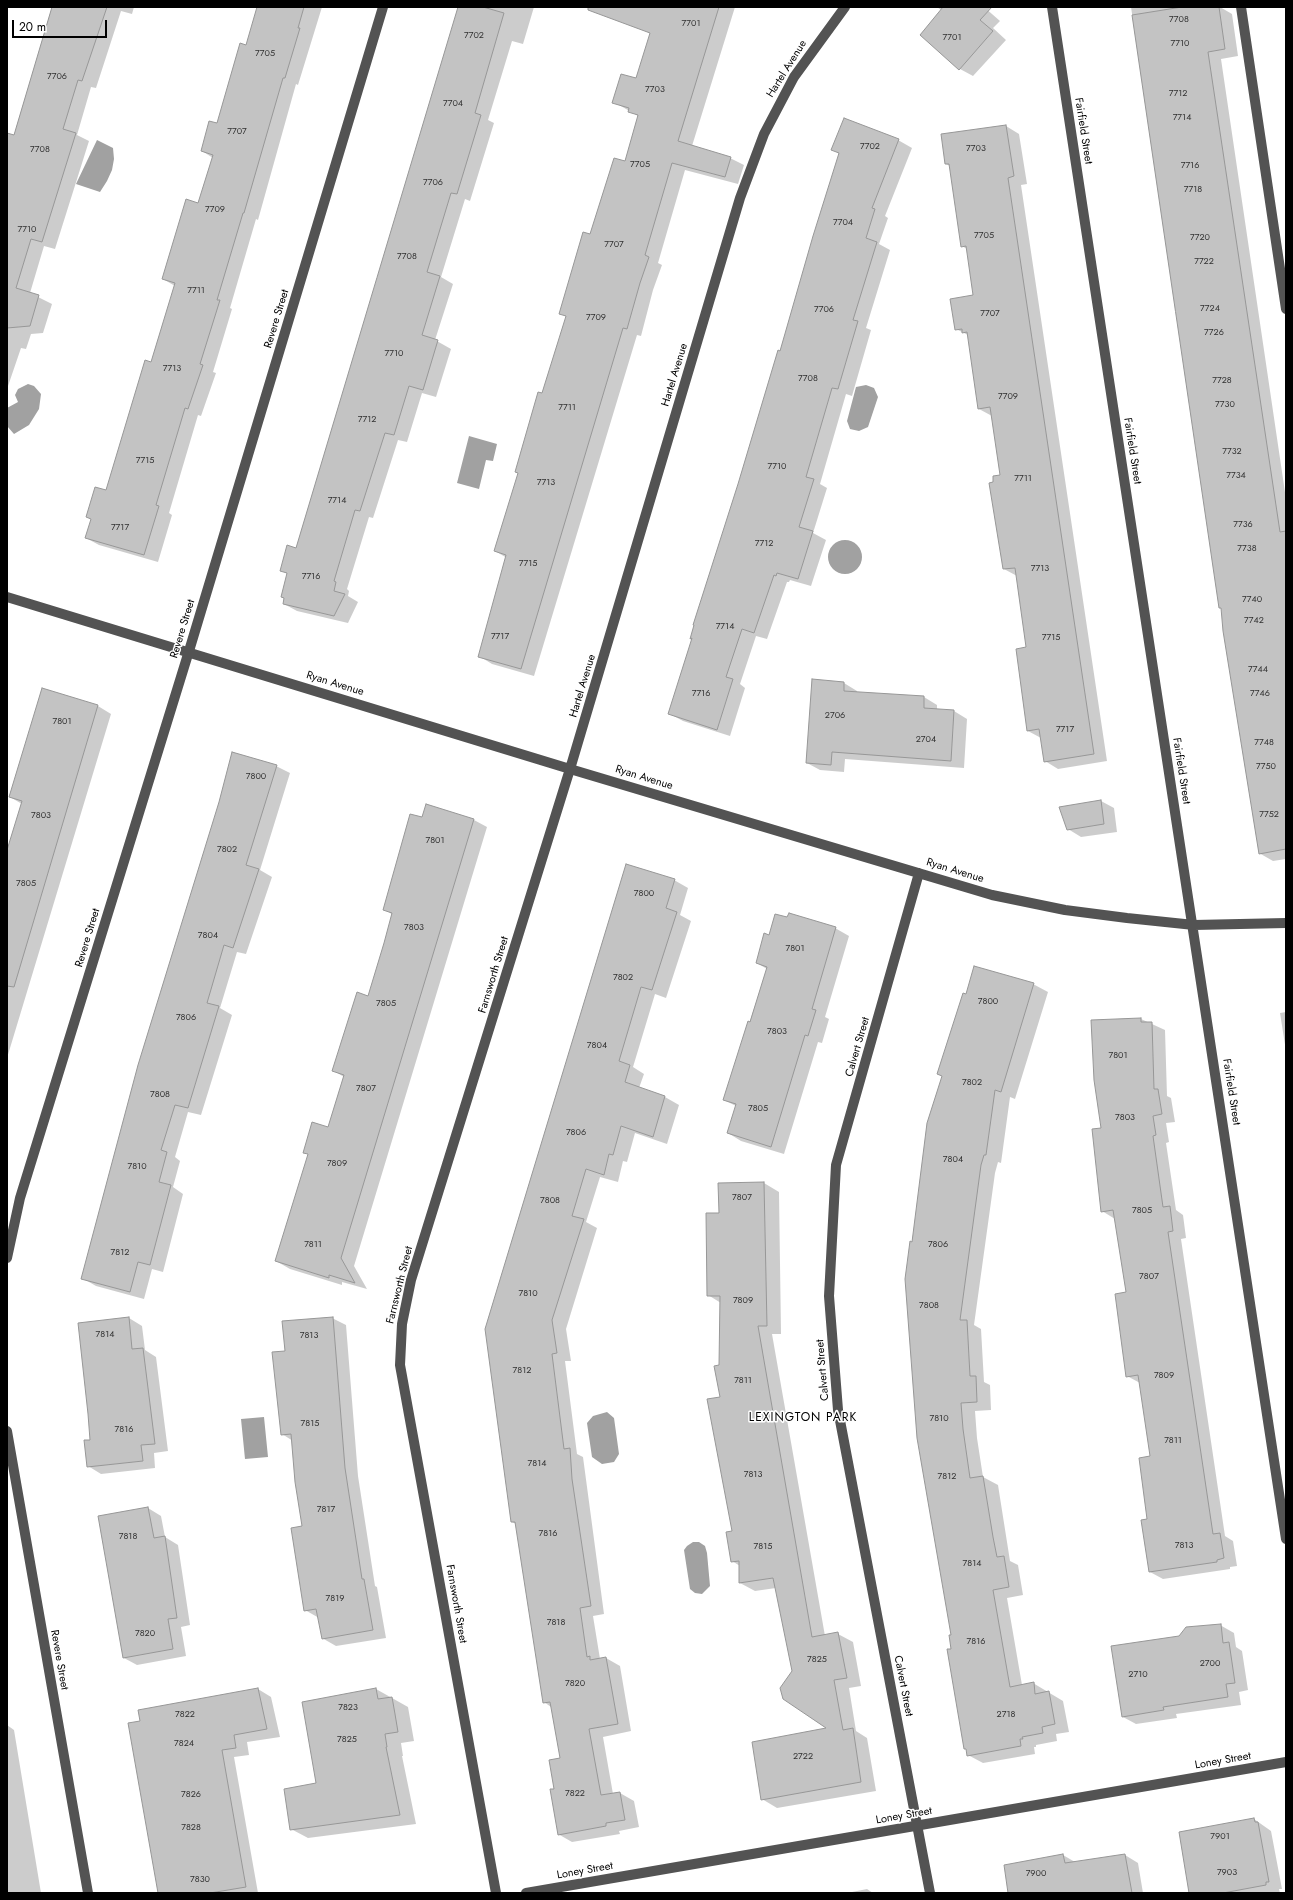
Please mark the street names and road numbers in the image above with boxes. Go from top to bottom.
street label: Hartel Avenue [764,38,810,100]
street label: Fairfield Street [1071,97,1095,165]
street label: Revere Street [262,288,292,350]
street label: Hartel Avenue [659,342,691,408]
street label: Fairfield Street [1120,417,1144,485]
street label: Revere Street [168,598,198,660]
street label: Hartel Avenue [567,653,599,719]
street label: Ryan Avenue [305,669,365,699]
street label: Fairfield Street [1169,737,1193,805]
street label: Ryan Avenue [614,763,674,793]
street label: Ryan Avenue [925,856,985,886]
street label: Revere Street [73,907,103,969]
street label: Farnsworth Street [476,935,512,1015]
street label: Calvert Street [843,1016,873,1078]
street label: Fairfield Street [1219,1058,1243,1126]
street label: Farnsworth Street [384,1245,416,1325]
street label: Calvert Street [814,1339,832,1401]
street label: Farnsworth Street [443,1564,469,1644]
street label: Revere Street [47,1629,71,1691]
street label: Calvert Street [891,1654,915,1718]
street label: Loney Street [1194,1750,1252,1772]
street label: Loney Street [875,1805,933,1827]
street label: Loney Street [556,1860,614,1882]

